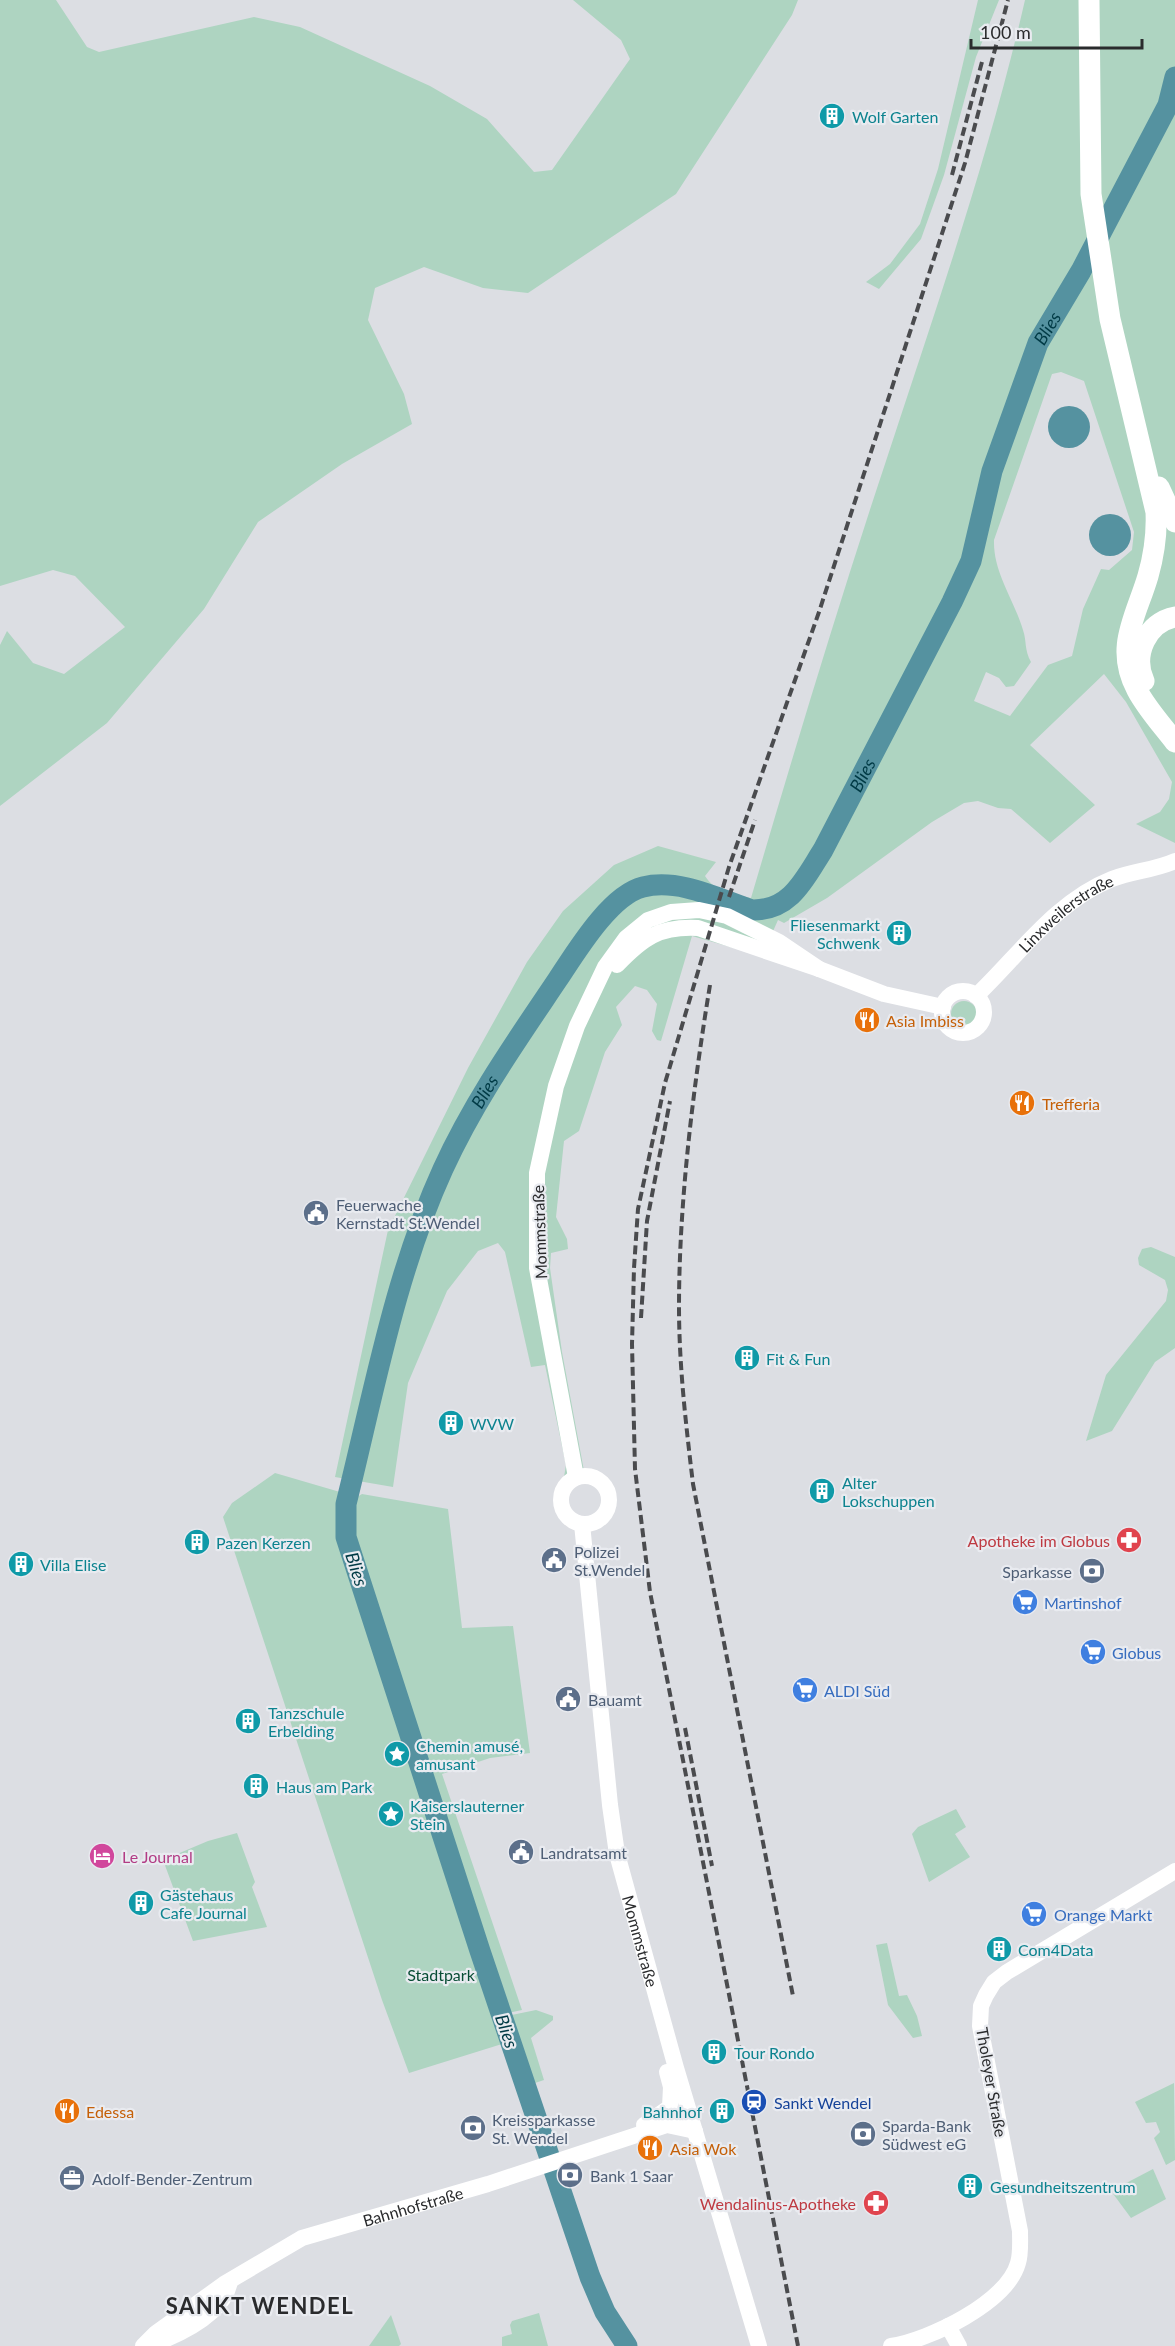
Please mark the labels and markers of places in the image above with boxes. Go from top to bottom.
building icon: Wolf Garten [817,101,847,131]
place label: Wolf Garten [852,107,938,126]
place label: Fliesenmarkt Schwenk [790,915,881,952]
building icon: Fliesenmarkt Schwenk [884,918,914,948]
restaurant icon: Asia Imbiss [852,1005,882,1035]
place label: Asia Imbiss [886,1011,964,1030]
restaurant icon: Trefferia [1007,1088,1037,1118]
place label: Trefferia [1042,1094,1100,1113]
place label: Feuerwache Kernstadt St.Wendel [336,1195,480,1232]
public building icon: Feuerwache Kernstadt St.Wendel [301,1198,331,1228]
building icon: Fit & Fun [732,1343,762,1373]
place label: Fit & Fun [766,1349,830,1368]
building icon: WVW [436,1408,466,1438]
place label: WVW [470,1414,514,1433]
place label: Alter Lokschuppen [842,1473,935,1510]
building icon: Alter Lokschuppen [807,1476,837,1506]
pharmacy icon: Apotheke im Globus [1114,1525,1144,1555]
building icon: Pazen Kerzen [182,1527,212,1557]
place label: Apotheke im Globus [968,1531,1110,1550]
place label: Pazen Kerzen [216,1533,311,1552]
place label: Polizei St.Wendel [574,1542,645,1579]
public building icon: Polizei St.Wendel [539,1545,569,1575]
building icon: Villa Elise [6,1549,36,1579]
place label: Villa Elise [40,1555,106,1574]
bank icon: Sparkasse [1077,1556,1107,1586]
place label: Sparkasse [1002,1562,1072,1581]
supermarket icon: Martinshof [1010,1587,1040,1617]
place label: Martinshof [1044,1593,1122,1612]
supermarket icon: Globus [1078,1637,1108,1667]
place label: Globus [1112,1643,1161,1662]
supermarket icon: ALDI Süd [790,1675,820,1705]
place label: ALDI Süd [824,1681,890,1700]
public building icon: Bauamt [553,1684,583,1714]
place label: Bauamt [588,1690,642,1709]
place label: Tanzschule Erbelding [268,1703,344,1740]
building icon: Tanzschule Erbelding [233,1706,263,1736]
place label: Chemin amusé, amusant [416,1736,523,1773]
place icon: Chemin amusé, amusant [382,1739,412,1769]
building icon: Haus am Park [241,1771,271,1801]
place label: Haus am Park [276,1777,373,1796]
place label: Kaiserslauterner Stein [410,1796,524,1833]
place icon: Kaiserslauterner Stein [376,1799,406,1829]
public building icon: Landratsamt [506,1837,536,1867]
hotel icon: Le Journal [87,1841,117,1871]
place label: Landratsamt [540,1843,627,1862]
place label: Le Journal [122,1847,193,1866]
place label: Gästehaus Cafe Journal [160,1885,247,1922]
building icon: Gästehaus Cafe Journal [126,1888,156,1918]
supermarket icon: Orange Markt [1019,1899,1049,1929]
place label: Orange Markt [1054,1905,1152,1924]
building icon: Com4Data [984,1934,1014,1964]
place label: Com4Data [1018,1940,1094,1959]
building icon: Tour Rondo [699,2037,729,2067]
place label: Tour Rondo [734,2043,815,2062]
station icon: Sankt Wendel [739,2087,769,2117]
place label: Sankt Wendel [774,2093,871,2112]
restaurant icon: Edessa [52,2096,82,2126]
building icon: Bahnhof [707,2096,737,2126]
place label: Edessa [86,2102,134,2121]
place label: Bahnhof [643,2102,702,2121]
place label: Kreissparkasse St. Wendel [492,2110,595,2147]
bank icon: Kreissparkasse St. Wendel [458,2113,488,2143]
place label: Sparda-Bank Südwest eG [882,2116,972,2153]
bank icon: Sparda-Bank Südwest eG [848,2119,878,2149]
restaurant icon: Asia Wok [635,2133,665,2163]
place label: Asia Wok [670,2139,737,2158]
bank icon: Bank 1 Saar [555,2160,585,2190]
office icon: Adolf-Bender-Zentrum [57,2163,87,2193]
place label: Bank 1 Saar [590,2166,673,2185]
place label: Adolf-Bender-Zentrum [92,2169,252,2188]
building icon: Gesundheitszentrum [955,2171,985,2201]
place label: Gesundheitszentrum [990,2177,1136,2196]
pharmacy icon: Wendalinus-Apotheke [861,2188,891,2218]
place label: Wendalinus-Apotheke [700,2194,856,2213]

